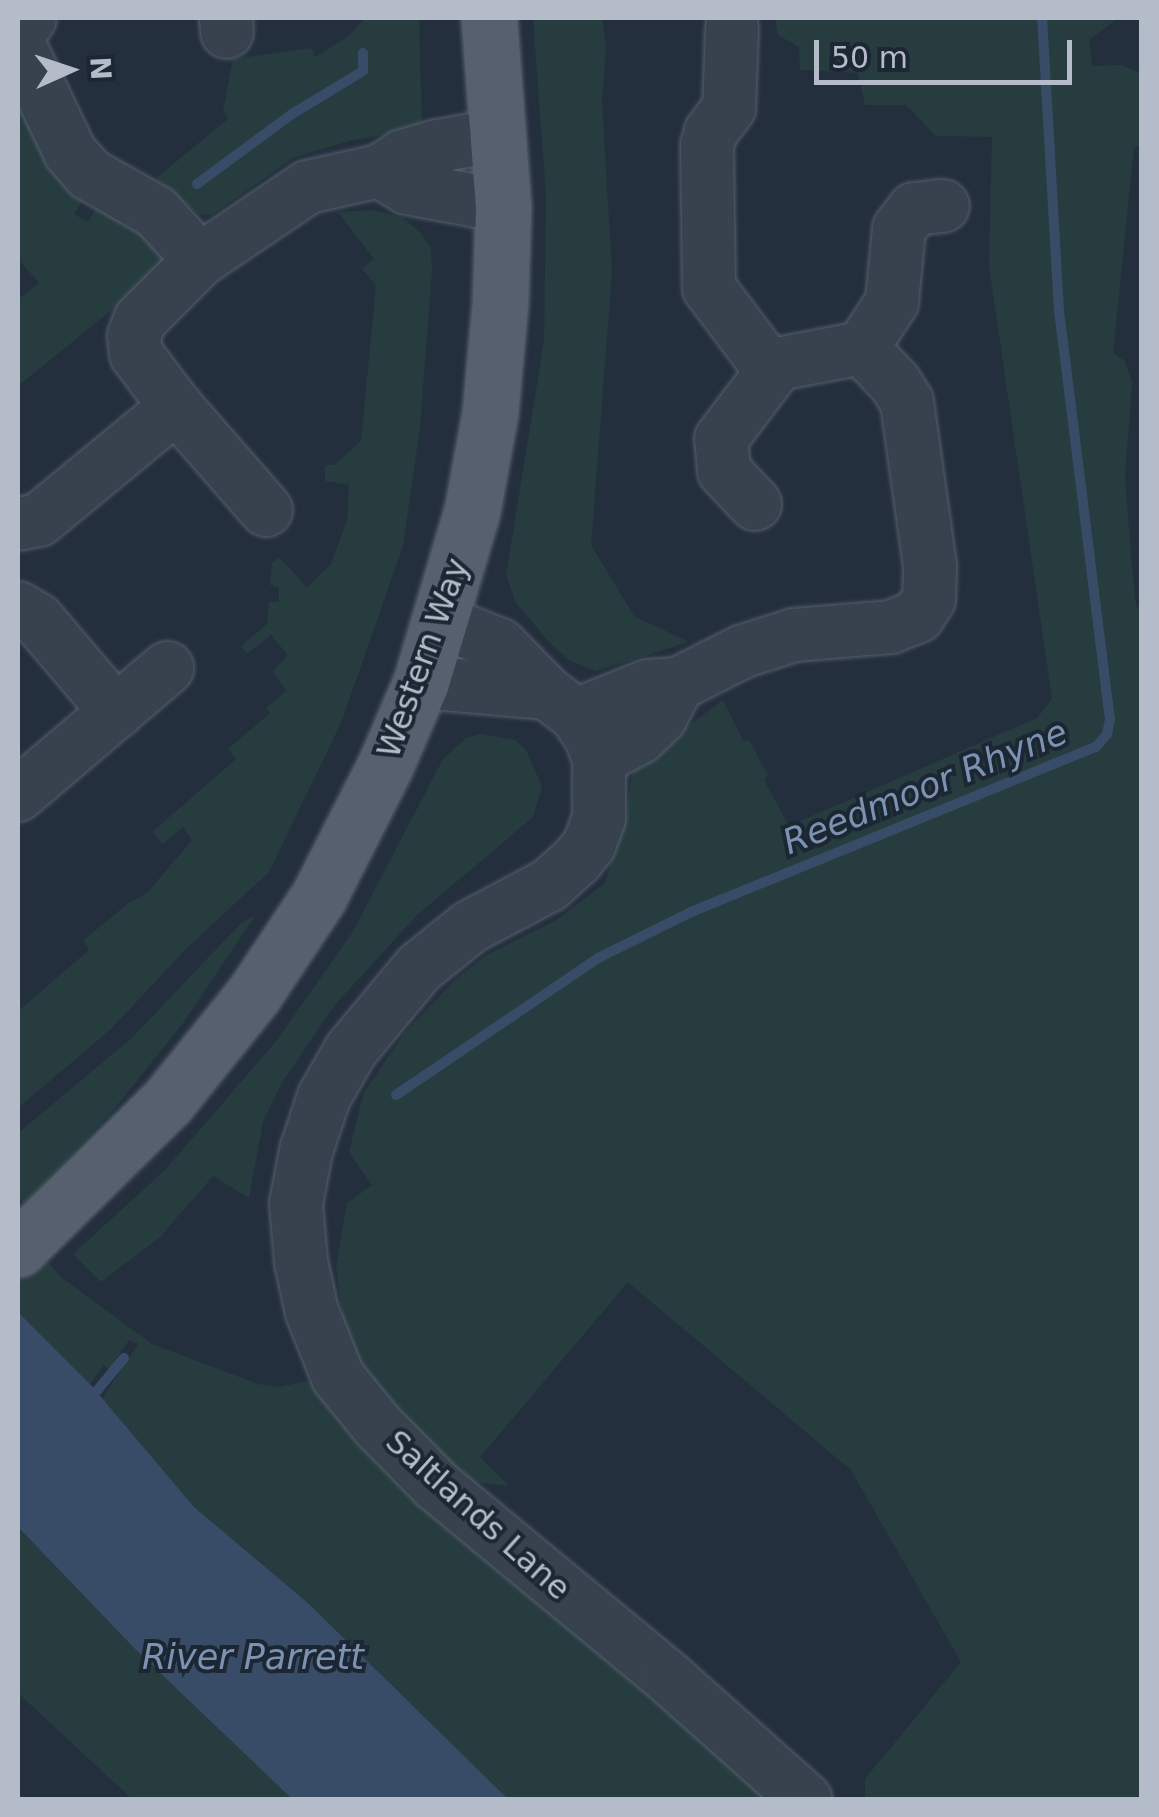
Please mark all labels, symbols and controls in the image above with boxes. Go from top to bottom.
north arrow [20,20,120,120]
scale bar [819,20,1076,82]
text: 50 m [831,40,908,75]
text: N [83,56,118,81]
street label: Western Way [369,553,477,763]
water label: Reedmoor Rhyne [777,711,1073,863]
street label: Saltlands Lane [378,1422,578,1608]
water label: River Parrett [142,1636,364,1678]

